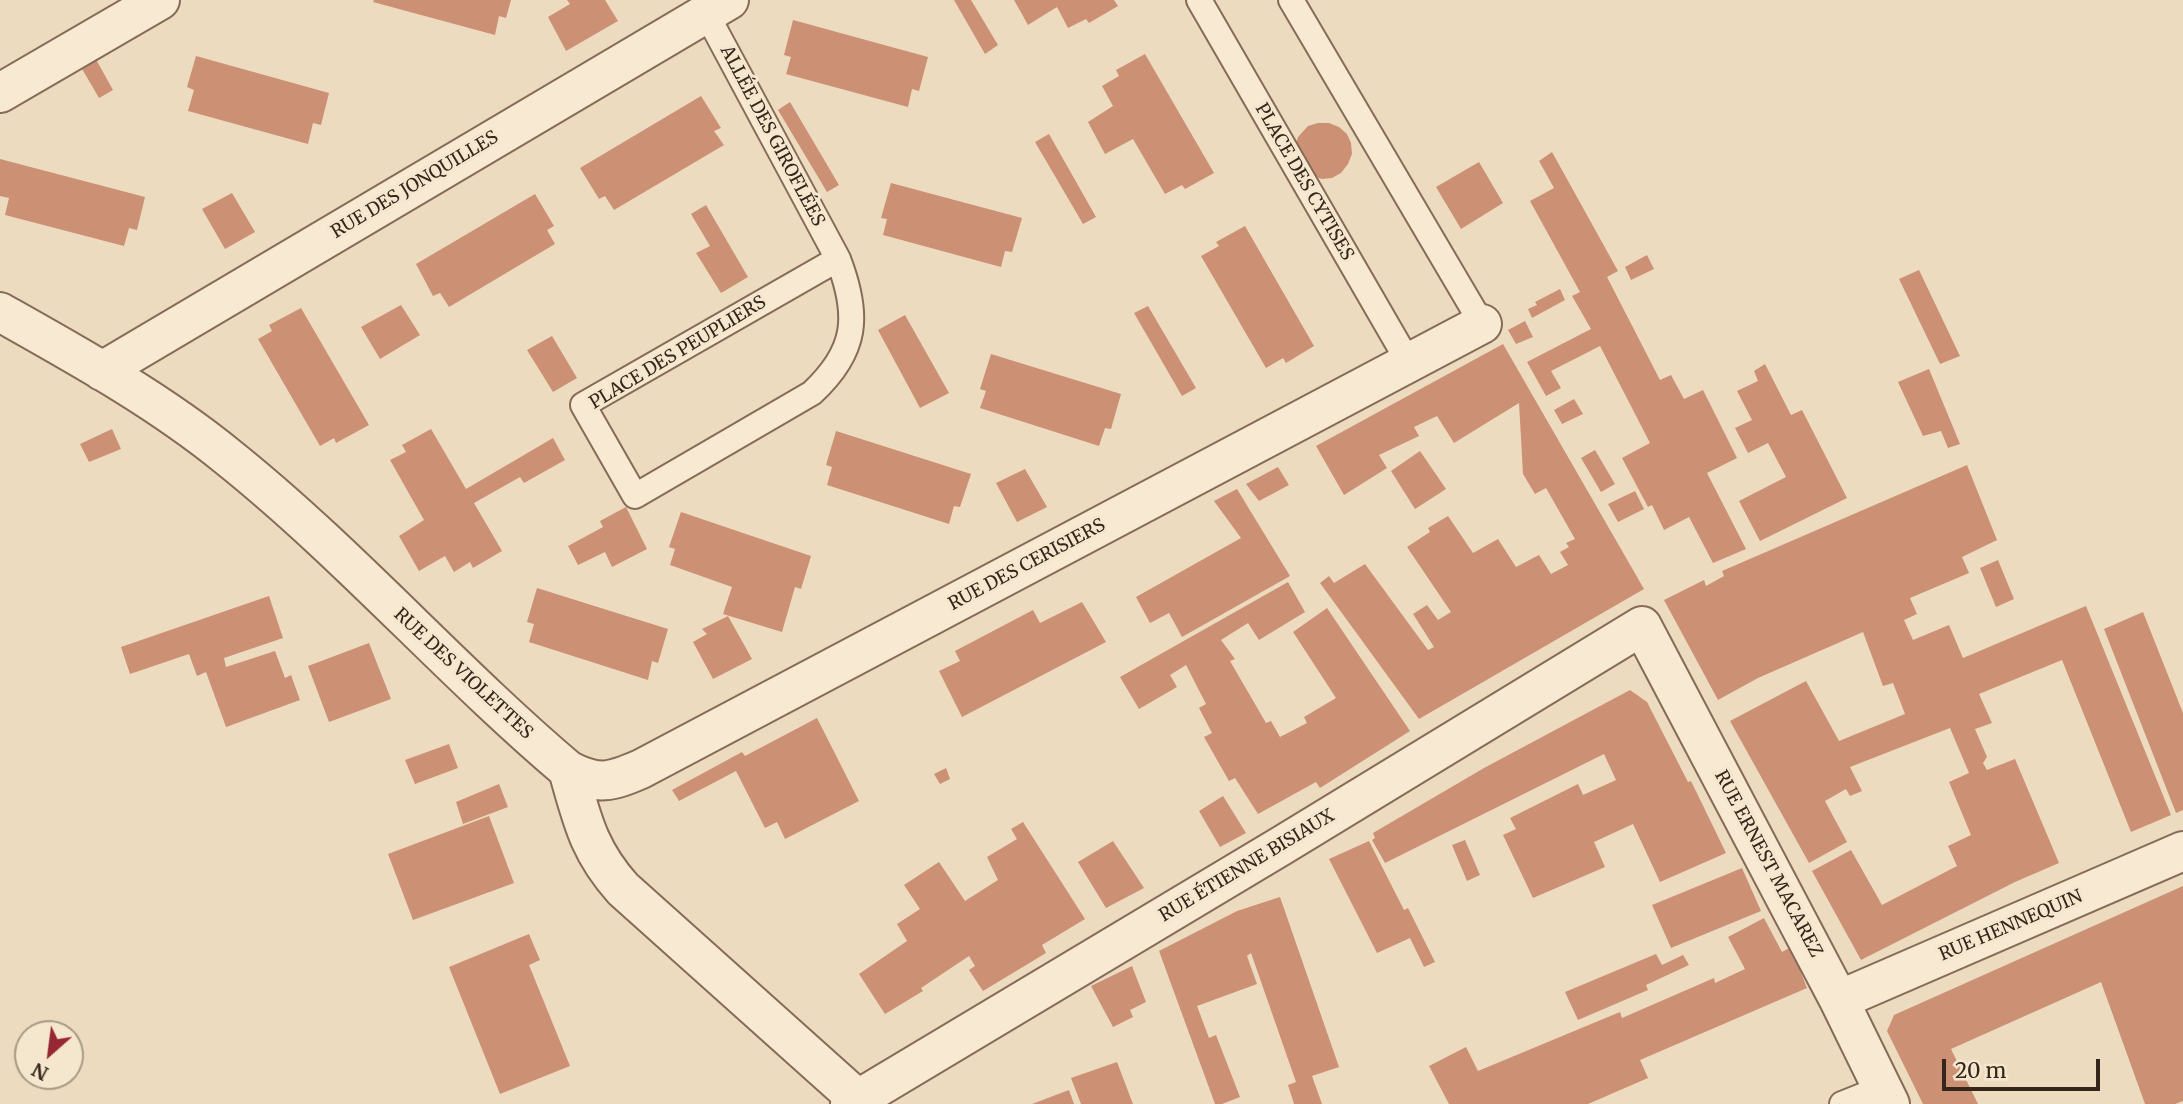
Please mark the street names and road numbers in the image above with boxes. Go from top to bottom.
street label: ALLÉE DES GIROFLÉES [715,42,829,230]
street label: PLACE DES CYTISES [1250,100,1358,264]
street label: RUE DES JONQUILLES [328,127,502,243]
street label: PLACE DES PEUPLIERS [586,292,770,414]
street label: RUE DES CERISIERS [945,515,1109,615]
street label: RUE DES VIOLETTES [389,604,537,744]
street label: RUE ERNEST MACAREZ [1709,767,1827,961]
street label: RUE ÉTIENNE BISIAUX [1156,805,1338,927]
street label: RUE HENNEQUIN [1936,886,2086,966]

